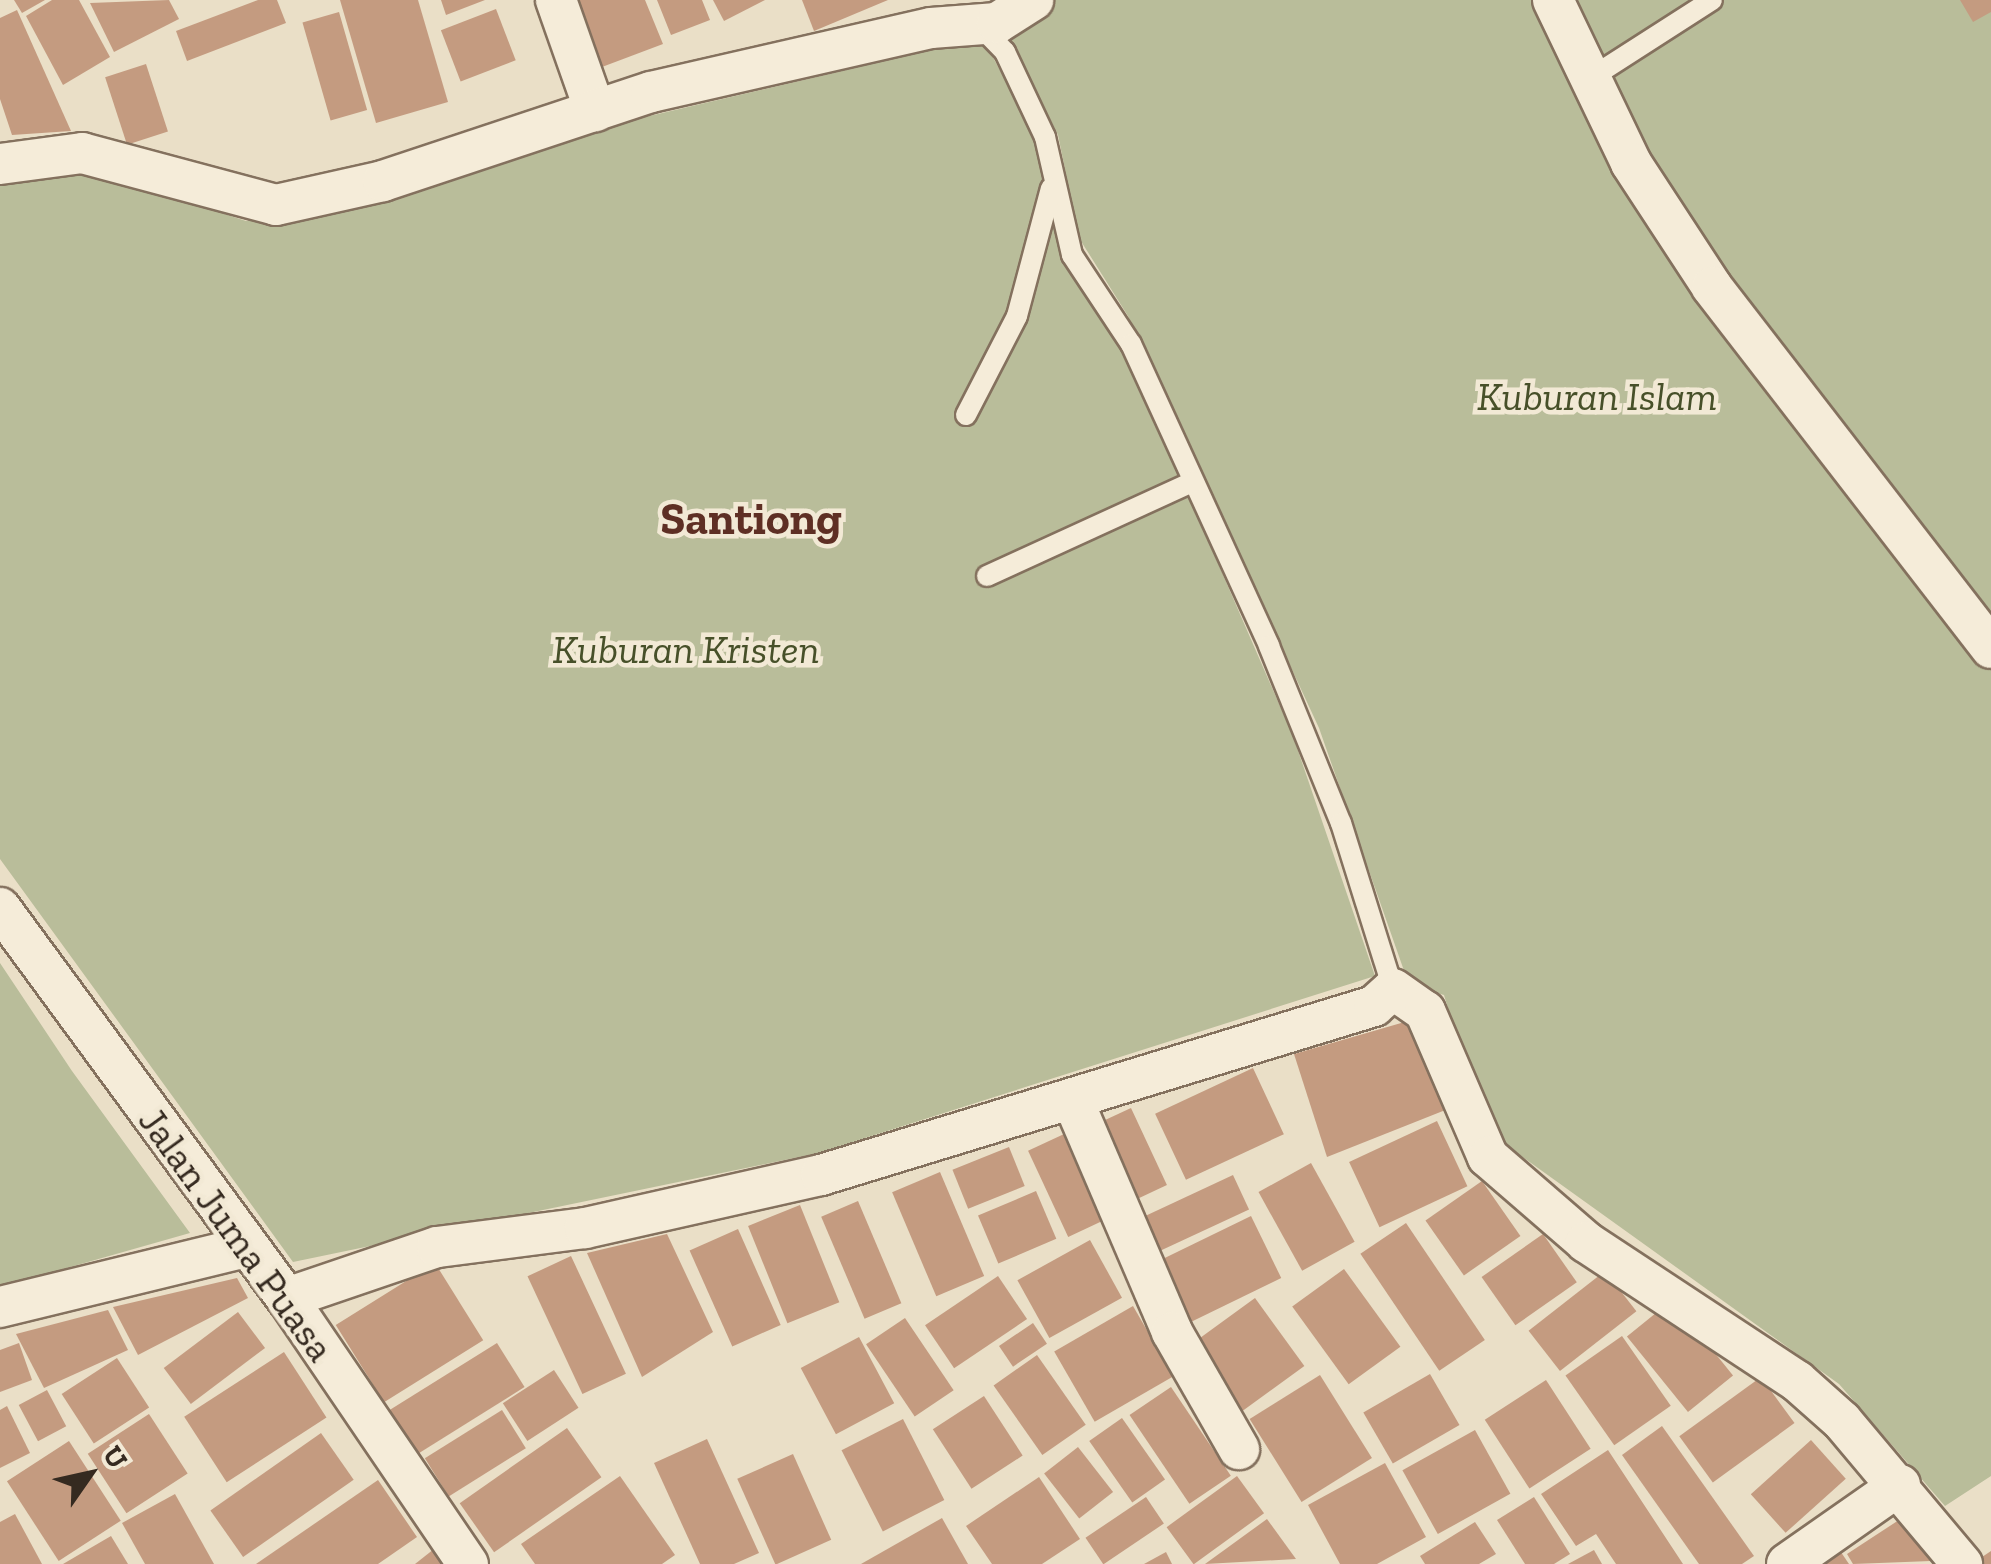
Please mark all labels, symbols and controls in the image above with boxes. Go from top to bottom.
park label: Kuburan Islam [1477,372,1717,420]
district label: Santiong [660,493,842,547]
park label: Kuburan Kristen [552,625,820,673]
street label: Jalan Juma Puasa [129,1097,345,1371]
north arrow [40,1424,140,1524]
text: U [96,1439,135,1475]

